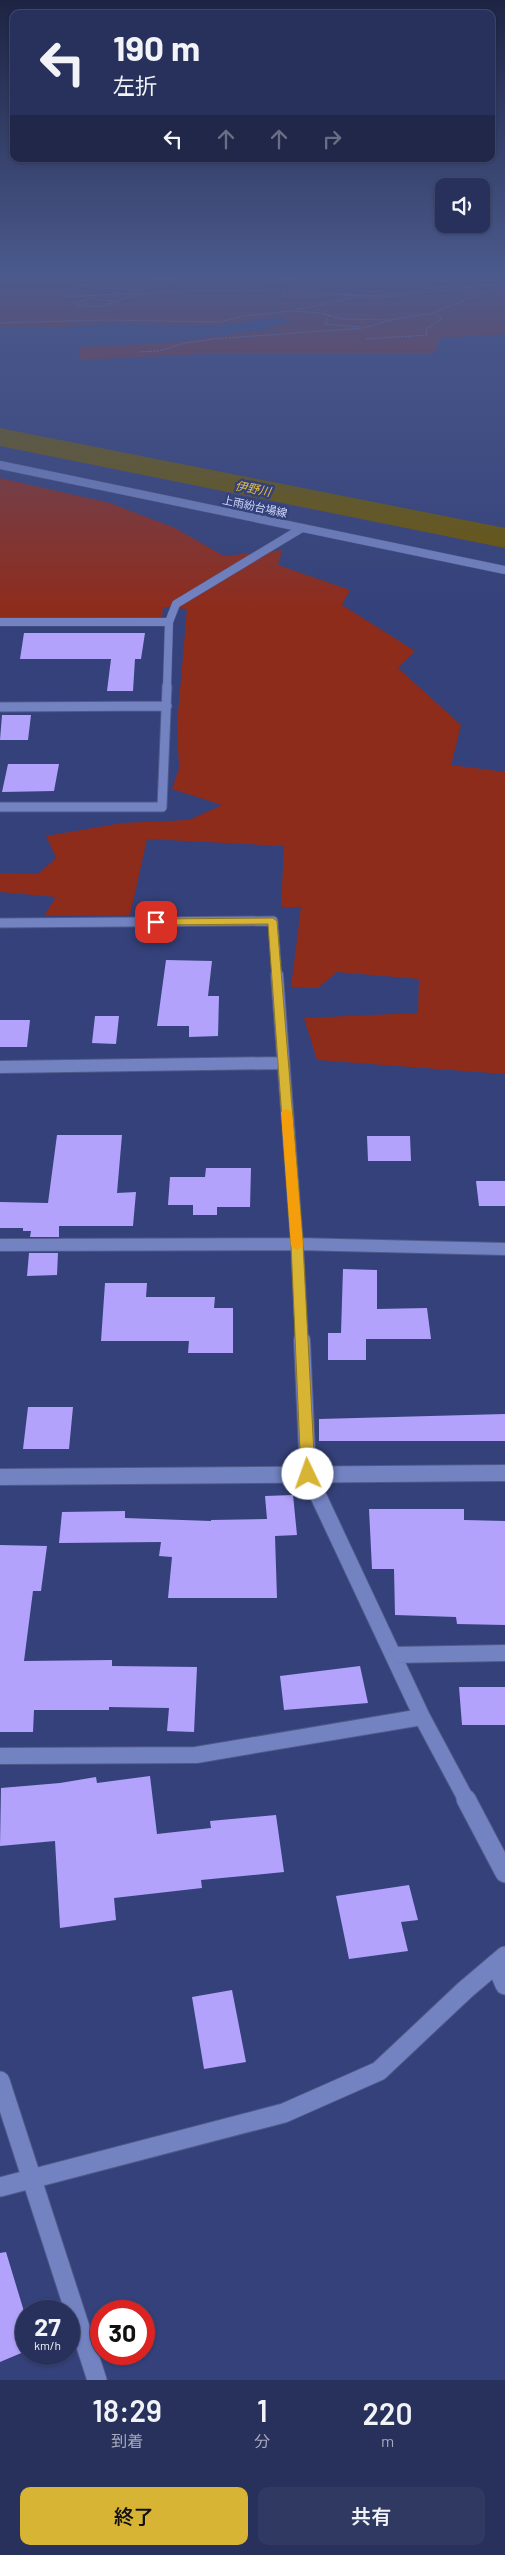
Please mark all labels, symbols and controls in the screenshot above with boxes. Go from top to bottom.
text: 190 m [113,26,200,68]
icon: left [30,30,95,95]
text: 左折 [113,72,157,98]
icon: left [159,125,187,153]
icon: ahead [212,125,240,153]
icon: ahead [265,125,293,153]
icon: right [318,125,346,153]
map controls [435,178,490,233]
button: sound [435,178,490,233]
water label: 伊野川 [234,478,274,499]
street label: 上雨紛台場線 [221,493,289,519]
pin [135,901,177,943]
icon: arrive [142,908,170,936]
position arrow [281,1447,333,1499]
speed limit sign: 30 [90,2300,155,2365]
text: 27 [34,2311,61,2341]
text: km/h [34,2338,61,2352]
text: 18:29 [92,2392,162,2428]
text: 1 [257,2392,268,2428]
text: 220 [363,2395,413,2431]
text: 到着 [111,2431,143,2450]
text: 分 [254,2431,270,2450]
text: m [381,2431,394,2450]
button: 終了 [20,2487,248,2545]
button: 共有 [258,2487,485,2545]

